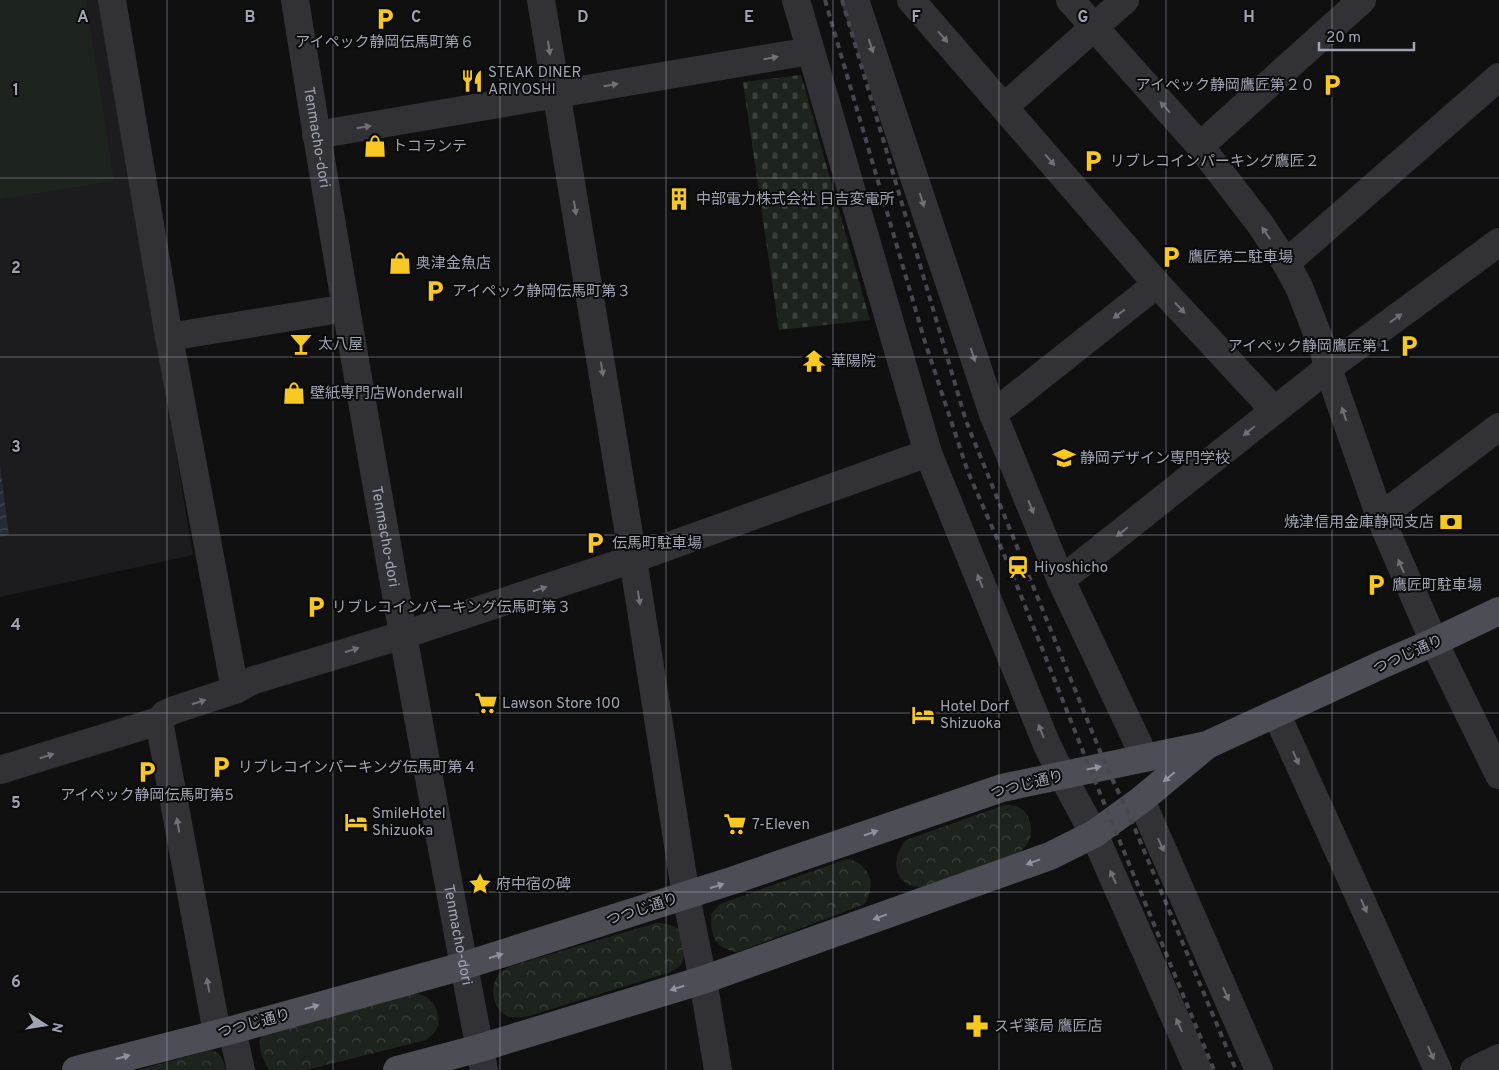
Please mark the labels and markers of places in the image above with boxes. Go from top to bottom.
parking icon: アイペック静岡伝馬町第６ [372,6,398,32]
place label: アイペック静岡伝馬町第６ [295,34,475,53]
place label: STEAK DINER ARIYOSHI [488,64,582,100]
restaurant icon: STEAK DINER ARIYOSHI [459,68,485,94]
parking icon: アイペック静岡鷹匠第２０ [1319,72,1345,98]
place label: アイペック静岡鷹匠第２０ [1136,77,1315,96]
shop icon: トコランテ [362,133,388,159]
place label: トコランテ [392,138,467,157]
parking icon: リブレコインパーキング鷹匠２ [1080,148,1106,174]
place label: リブレコインパーキング鷹匠２ [1110,153,1320,172]
building icon: 中部電力株式会社 日吉変電所 [666,186,692,212]
place label: 中部電力株式会社 日吉変電所 [696,191,895,210]
parking icon: 鷹匠第二駐車場 [1158,244,1184,270]
place label: 鷹匠第二駐車場 [1188,249,1293,268]
shop icon: 奥津金魚店 [387,250,413,276]
place label: 奥津金魚店 [416,254,491,274]
parking icon: アイペック静岡伝馬町第３ [422,278,448,304]
place label: アイペック静岡伝馬町第３ [452,283,631,302]
bar icon: 太八屋 [288,331,314,357]
parking icon: アイペック静岡鷹匠第１ [1396,333,1422,359]
place label: 太八屋 [318,336,363,355]
place label: アイペック静岡鷹匠第１ [1228,338,1392,357]
temple icon: 華陽院 [801,348,827,374]
place label: 華陽院 [831,353,876,372]
shop icon: 壁紙専門店Wonderwall [281,380,307,406]
place label: 壁紙専門店Wonderwall [310,385,463,404]
school or university icon: 静岡デザイン専門学校 [1051,445,1077,471]
place label: 静岡デザイン専門学校 [1080,450,1230,469]
bank icon: 焼津信用金庫静岡支店 [1438,509,1464,535]
place label: 焼津信用金庫静岡支店 [1284,514,1434,533]
parking icon: 伝馬町駐車場 [582,530,608,556]
place label: 伝馬町駐車場 [612,535,702,554]
station icon: Hiyoshicho [1005,554,1031,580]
place label: Hiyoshicho [1034,559,1108,578]
parking icon: 鷹匠町駐車場 [1363,572,1389,598]
place label: 鷹匠町駐車場 [1392,577,1482,596]
parking icon: リブレコインパーキング伝馬町第３ [303,594,329,620]
place label: リブレコインパーキング伝馬町第３ [332,599,572,618]
supermarket icon: Lawson Store 100 [473,690,499,716]
place label: Lawson Store 100 [502,695,620,714]
place label: Hotel Dorf Shizuoka [940,698,1009,734]
hotel icon: Hotel Dorf Shizuoka [910,702,936,728]
parking icon: リブレコインパーキング伝馬町第４ [208,754,234,780]
parking icon: アイペック静岡伝馬町第5 [134,759,160,785]
place label: リブレコインパーキング伝馬町第４ [238,759,478,778]
place label: アイペック静岡伝馬町第5 [60,787,234,806]
place label: SmileHotel Shizuoka [372,805,446,841]
hotel icon: SmileHotel Shizuoka [343,809,369,835]
supermarket icon: 7-Eleven [722,811,748,837]
place label: 7-Eleven [752,816,810,835]
place icon: 府中宿の碑 [467,871,493,897]
place label: 府中宿の碑 [496,876,571,895]
pharmacy icon: スギ薬局 鷹匠店 [964,1013,990,1039]
place label: スギ薬局 鷹匠店 [994,1018,1103,1037]

